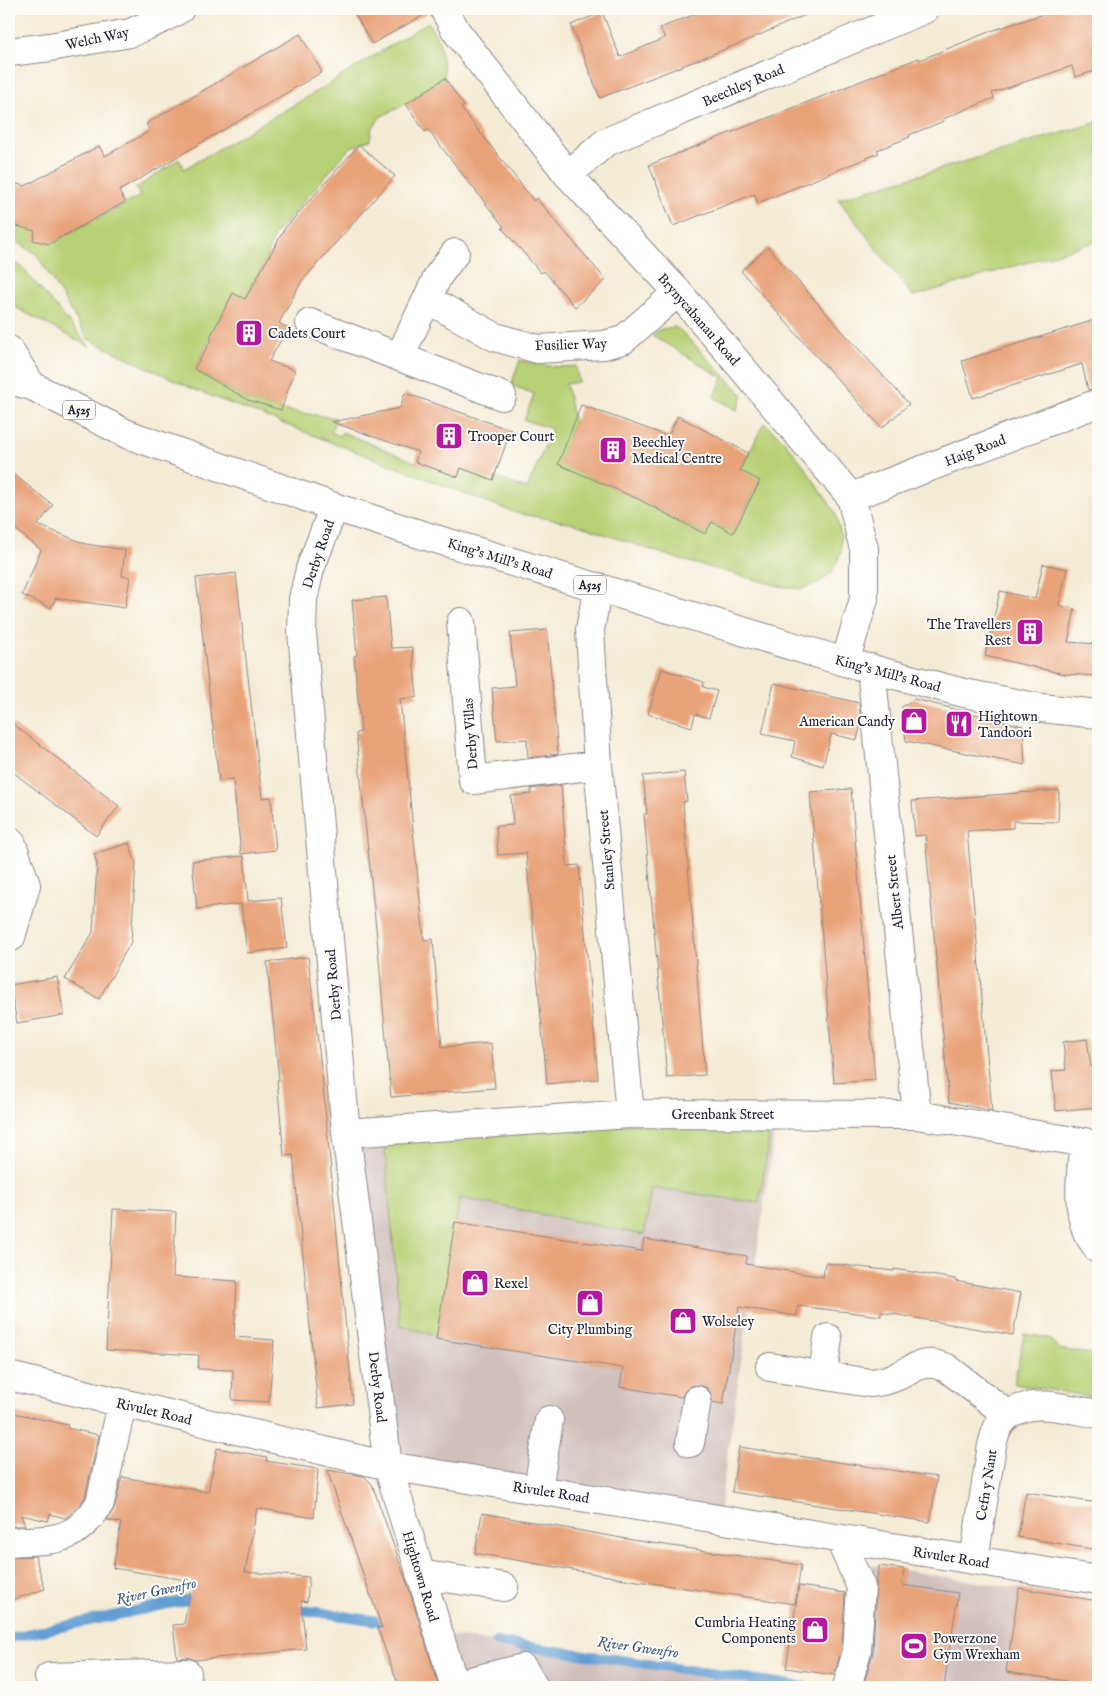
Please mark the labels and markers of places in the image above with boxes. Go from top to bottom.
building icon: Cadets Court [234,318,264,348]
place label: Cadets Court [268,325,346,343]
building icon: Trooper Court [434,421,464,451]
place label: Trooper Court [468,428,554,446]
place label: Beechley Medical Centre [632,434,722,468]
building icon: Beechley Medical Centre [598,435,628,465]
place label: The Travellers Rest [927,616,1011,650]
building icon: The Travellers Rest [1015,617,1045,647]
shop icon: American Candy [899,706,929,736]
place label: Hightown Tandoori [978,708,1038,742]
restaurant icon: Hightown Tandoori [944,709,974,739]
place label: American Candy [798,713,895,731]
shop icon: Rexel [460,1268,490,1298]
place label: Rexel [494,1275,528,1293]
shop icon: City Plumbing [575,1288,605,1318]
shop icon: Wolseley [668,1306,698,1336]
place label: Wolseley [702,1313,754,1331]
place label: City Plumbing [548,1321,633,1339]
place label: Cumbria Heating Components [695,1614,796,1648]
shop icon: Cumbria Heating Components [800,1615,830,1645]
place label: Powerzone Gym Wrexham [933,1630,1020,1664]
sports icon: Powerzone Gym Wrexham [899,1631,929,1661]

